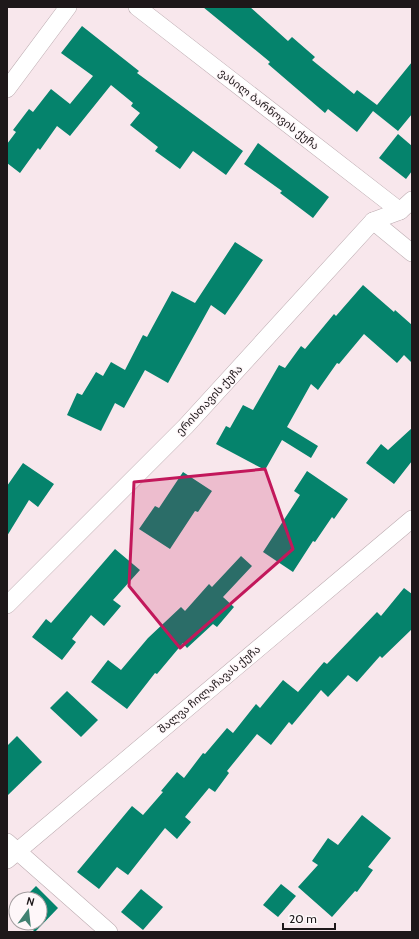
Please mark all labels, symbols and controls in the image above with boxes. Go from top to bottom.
street label: ვასილ ბარნოვის ქუჩა [216,65,322,153]
street label: ერისთავის ქუჩა [173,362,245,438]
street label: შალვა ჩილაჩავას ქუჩა [155,642,263,736]
north arrow [8,891,48,931]
text: N [25,894,36,909]
scale bar [283,905,335,931]
text: 20 m [289,911,317,926]

